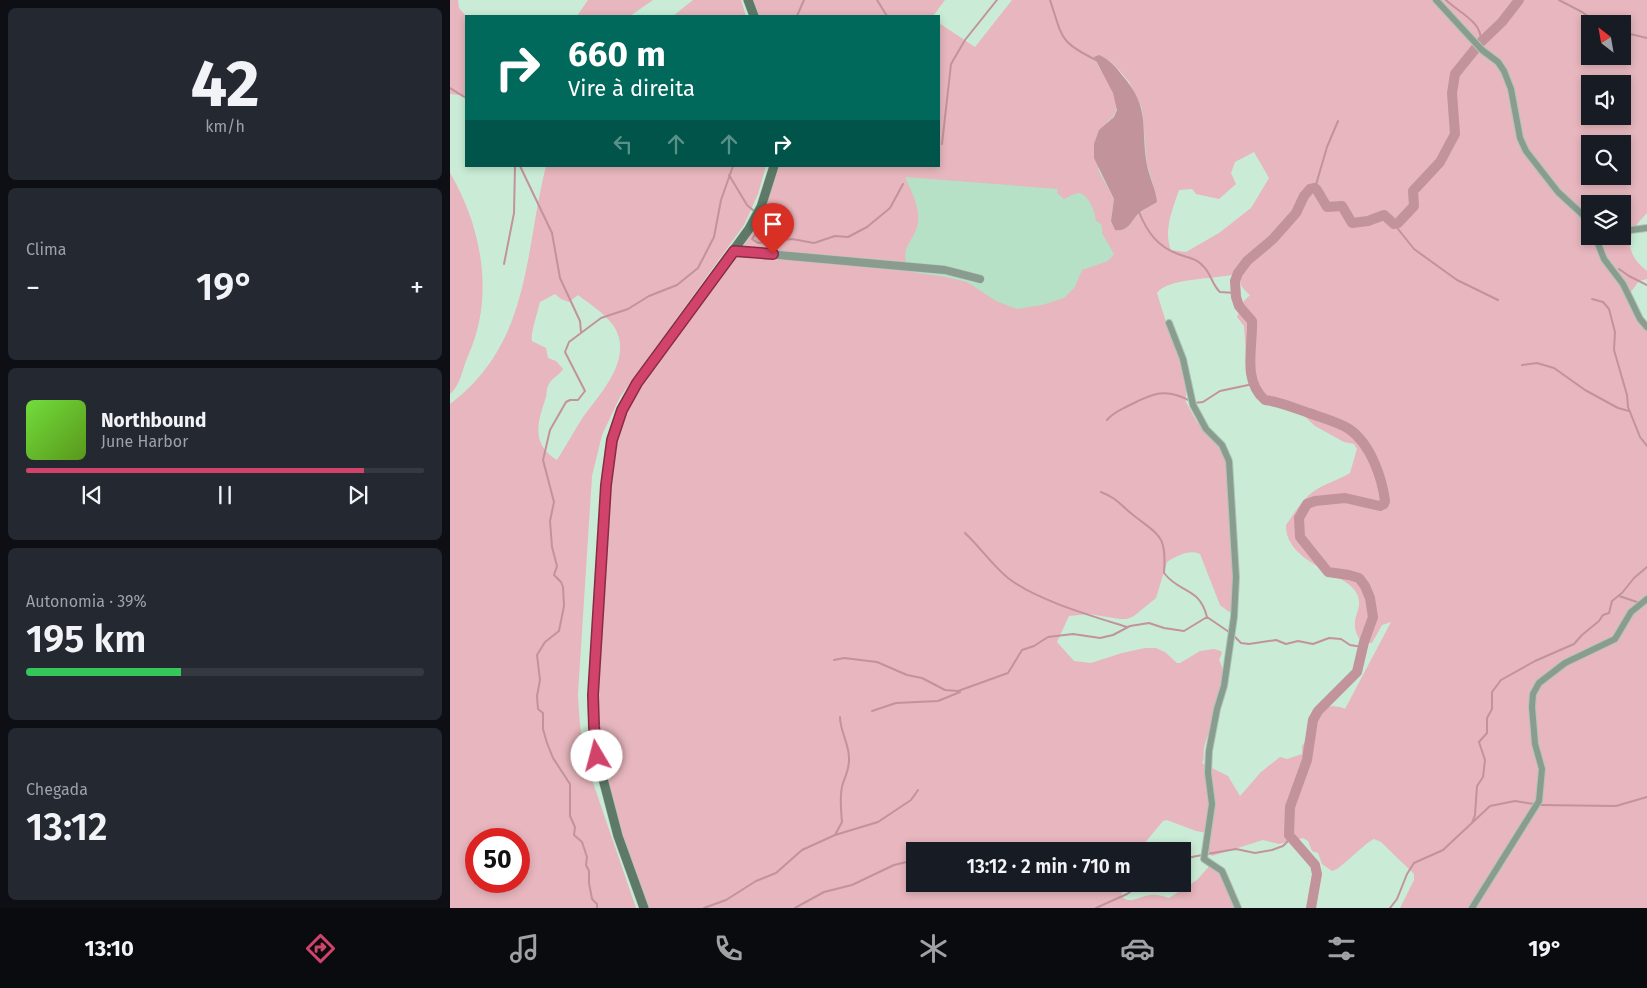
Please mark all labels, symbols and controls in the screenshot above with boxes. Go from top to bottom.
north arrow [1581,15,1631,65]
map controls [1581,15,1631,245]
text: 660 m [568,33,666,75]
icon: right [485,35,550,100]
text: 42 [190,45,260,123]
text: Vire à direita [568,75,695,102]
button: sound [1581,75,1631,125]
text: km/h [205,117,245,136]
icon: left [609,130,637,158]
icon: ahead [662,130,690,158]
icon: ahead [715,130,743,158]
icon: right [768,130,796,158]
button: search [1581,135,1631,185]
button: layers [1581,195,1631,245]
pin [752,203,794,254]
icon: arrive [759,210,787,238]
text: Clima [26,240,66,259]
text: 19° [196,264,254,310]
text: − [26,271,40,304]
text: + [410,271,424,304]
text: Northbound [101,409,206,432]
text: June Harbor [101,432,188,451]
icon: previous [78,481,106,509]
icon: pause [211,481,239,509]
icon: next [344,481,372,509]
text: Autonomia · 39% [26,592,147,611]
text: 195 km [26,616,146,662]
position arrow [570,729,622,781]
text: Chegada [26,780,88,799]
text: 13:12 [26,804,107,850]
speed limit sign: 50 [465,828,530,893]
text: 13:12 · 2 min · 710 m [966,855,1131,878]
icon: directions [303,931,338,966]
icon: music [507,931,542,966]
icon: phone [711,931,746,966]
icon: climate [916,931,951,966]
icon: car [1120,931,1155,966]
icon: filters [1324,931,1359,966]
text: 13:10 [85,935,134,962]
text: 19° [1528,935,1562,962]

